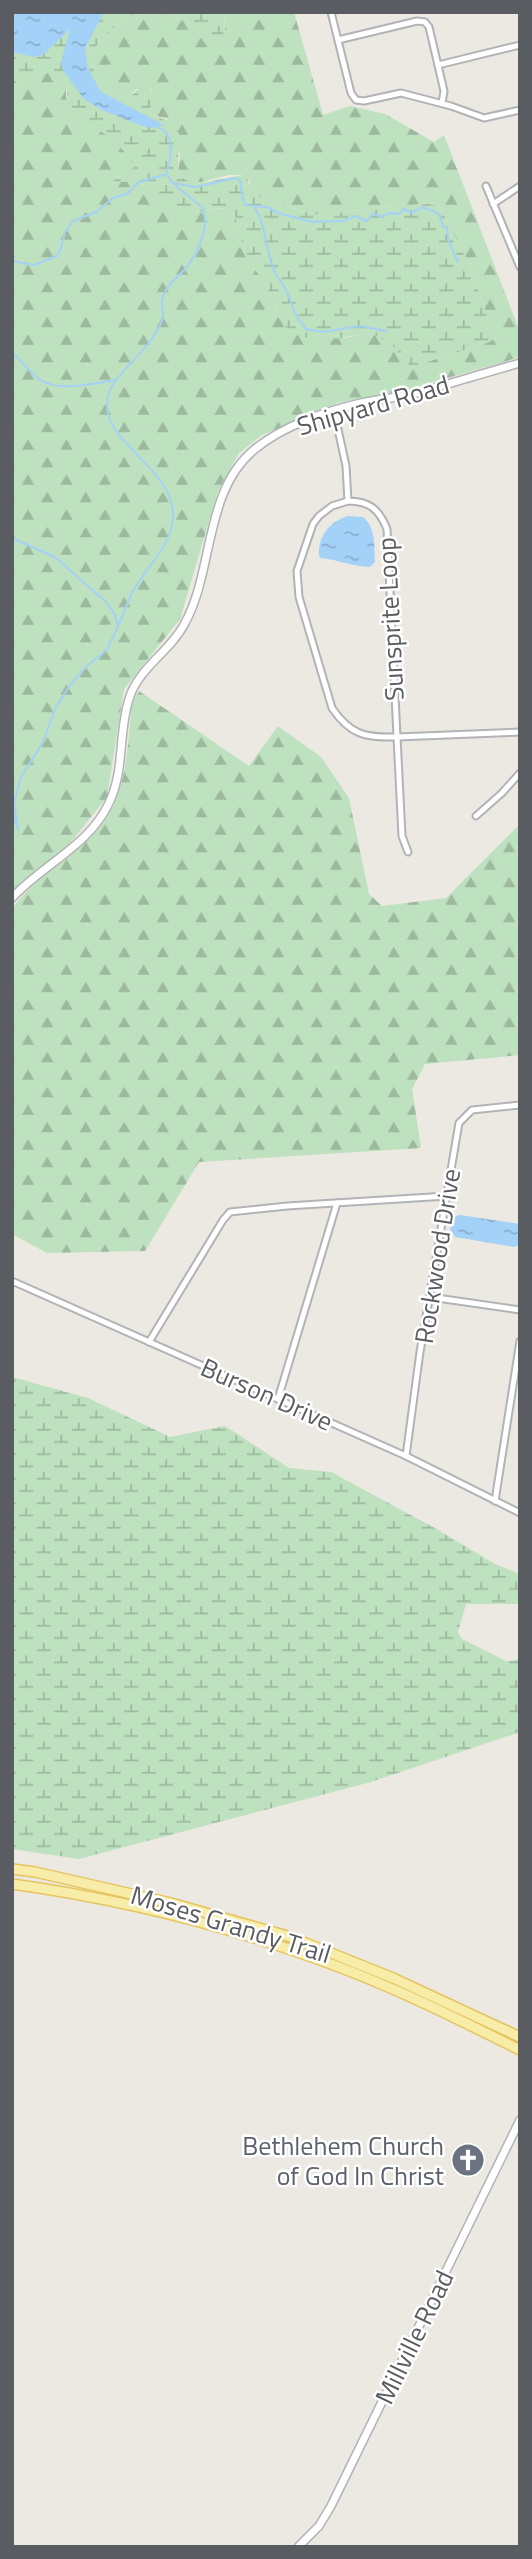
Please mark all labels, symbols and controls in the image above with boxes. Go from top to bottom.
street label: Shipyard Road [292,365,454,445]
street label: Sunsprite Loop [366,536,414,702]
street label: Rockwood Drive [404,1166,470,1346]
street label: Burson Drive [195,1347,339,1441]
street label: Moses Grandy Trail [126,1875,336,1973]
place label: Bethlehem Church of God In Christ [242,2126,444,2195]
church icon: Bethlehem Church of God In Christ [449,2141,487,2179]
street label: Millville Road [365,2263,463,2411]

